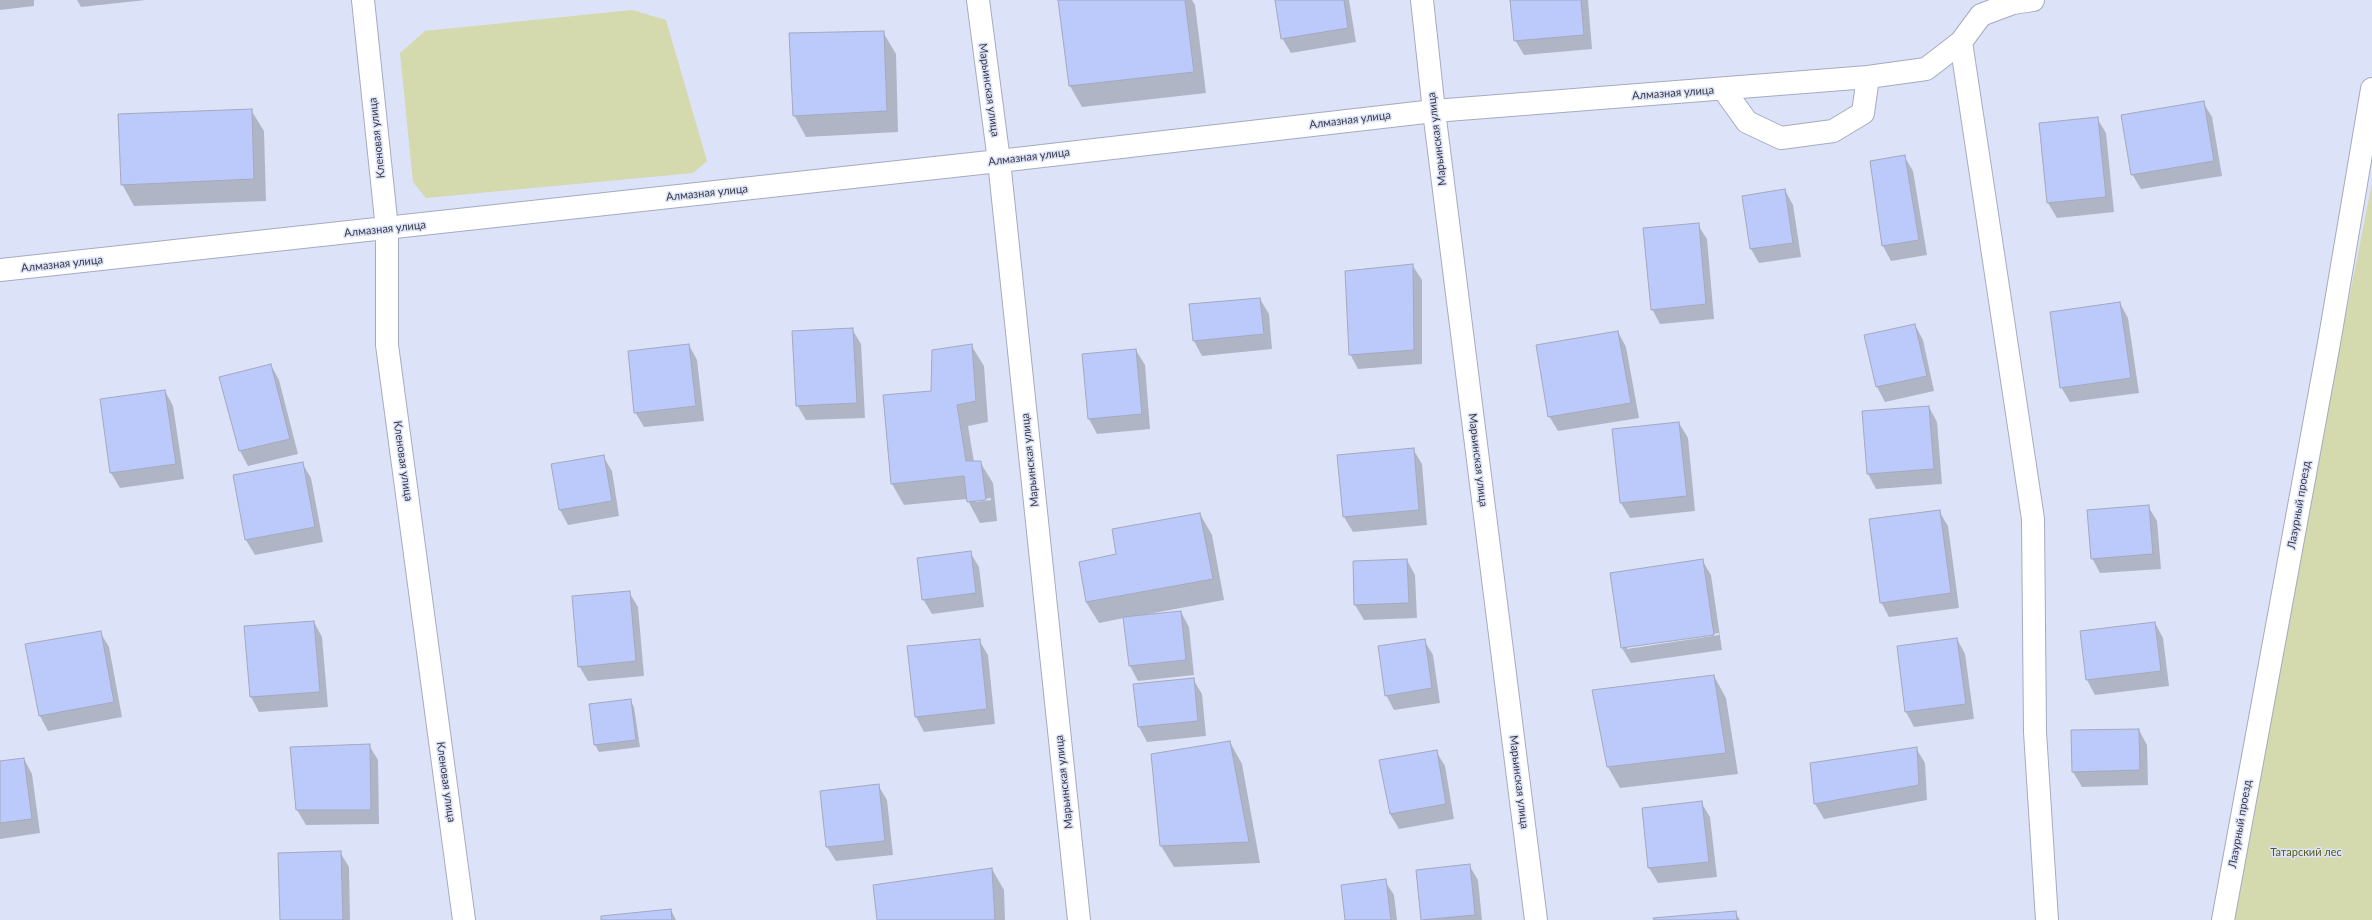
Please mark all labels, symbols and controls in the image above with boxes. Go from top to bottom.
street label: Марьинская улица [976,42,1002,138]
street label: Алмазная улица [1632,84,1714,102]
street label: Марьинская улица [1425,91,1449,187]
street label: Кленовая улица [366,97,388,179]
street label: Алмазная улица [1308,108,1392,132]
street label: Алмазная улица [987,145,1071,169]
street label: Алмазная улица [665,182,749,204]
street label: Алмазная улица [343,218,427,240]
street label: Алмазная улица [20,253,104,275]
street label: Марьинская улица [1019,412,1041,508]
street label: Марьинская улица [1466,412,1490,508]
street label: Кленовая улица [391,420,415,502]
street label: Лазурный проезд [2285,460,2313,550]
street label: Марьинская улица [1053,734,1075,830]
street label: Марьинская улица [1507,734,1531,830]
street label: Кленовая улица [434,741,458,823]
street label: Лазурный проезд [2226,779,2254,869]
park label: Татарский лес [2270,845,2342,859]

